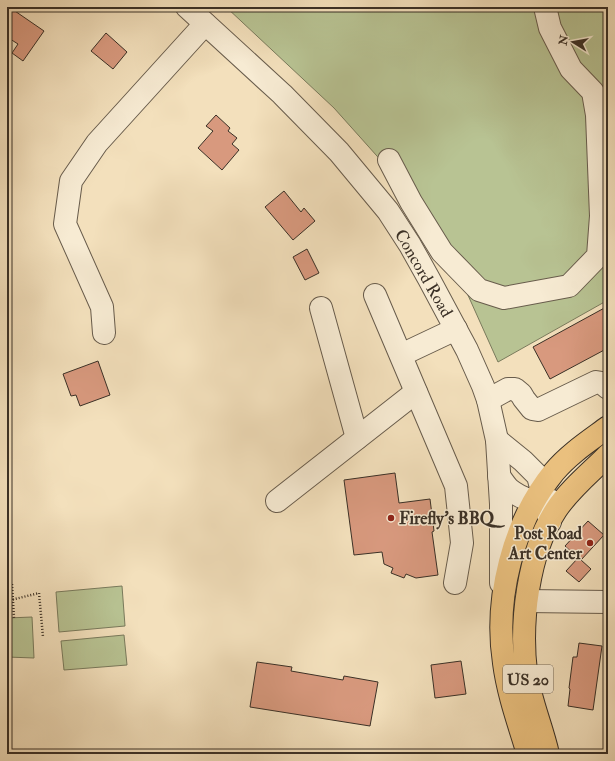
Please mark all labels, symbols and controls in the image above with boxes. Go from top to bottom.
north arrow [553,22,593,62]
text: N [556,33,571,47]
street label: Concord Road [390,226,457,321]
place label: Firefly's BBQ [399,508,506,530]
marker: Firefly's BBQ [386,513,396,523]
place label: Post Road Art Center [508,523,583,564]
marker: Post Road Art Center [585,538,595,548]
road number: US 20 [503,665,553,693]

